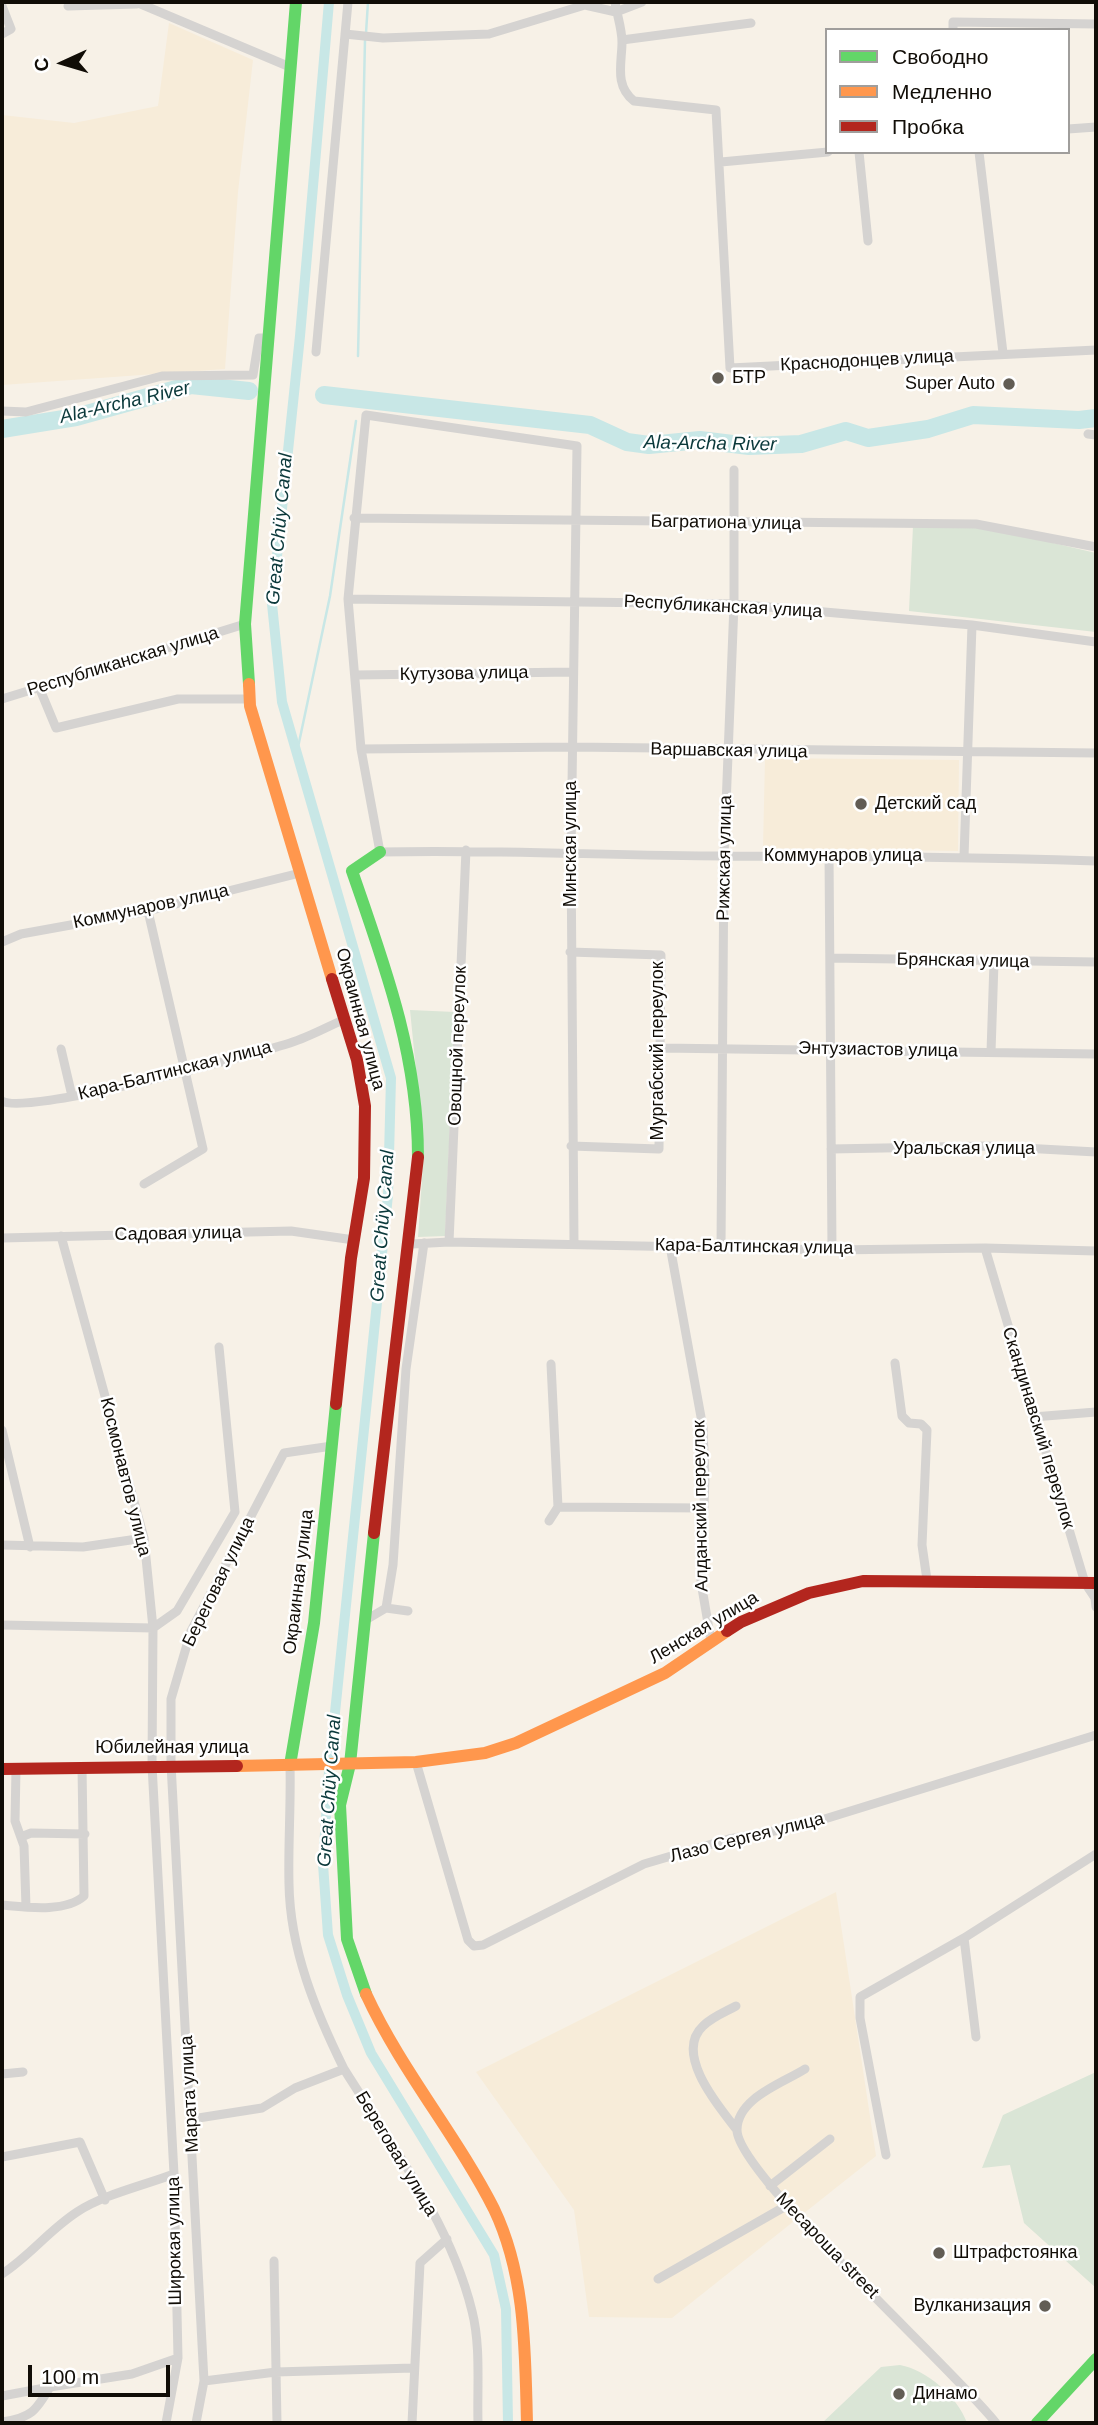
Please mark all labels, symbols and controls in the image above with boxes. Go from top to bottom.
north arrow [28,28,98,98]
legend [825,28,1070,154]
text: Свободно [892,45,989,68]
text: С [31,57,53,72]
text: Медленно [892,80,992,103]
text: Пробка [892,115,964,138]
street label: Краснодонцев улица [780,346,954,376]
place label: БТР [732,367,766,389]
marker: БТР [710,370,726,386]
place label: Super Auto [905,373,995,395]
marker: Super Auto [1001,376,1017,392]
water label: Ala-Archa River [58,377,192,429]
water label: Ala-Archa River [643,431,777,457]
water label: Great Chüy Canal [262,452,298,606]
street label: Багратиона улица [650,511,802,535]
street label: Республиканская улица [623,591,823,623]
street label: Республиканская улица [25,623,221,701]
street label: Кутузова улица [399,662,529,686]
street label: Варшавская улица [650,739,808,763]
street label: Минская улица [560,781,582,907]
place label: Детский сад [875,793,976,815]
street label: Рижская улица [713,795,737,921]
marker: Детский сад [853,796,869,812]
street label: Коммунаров улица [764,845,922,867]
street label: Коммунаров улица [71,880,231,934]
street label: Окраинная улица [331,946,389,1092]
street label: Брянская улица [896,949,1030,973]
street label: Мургабский переулок [647,961,669,1141]
street label: Овощной переулок [444,966,472,1126]
street label: Кара-Балтинская улица [76,1036,274,1106]
street label: Энтузиастов улица [798,1038,958,1062]
street label: Уральская улица [893,1138,1035,1160]
water label: Great Chüy Canal [366,1149,400,1303]
street label: Садовая улица [114,1222,242,1246]
street label: Кара-Балтинская улица [655,1234,853,1260]
street label: Скандинавский переулок [997,1325,1079,1531]
street label: Космонавтов улица [95,1395,155,1559]
street label: Алданский переулок [689,1420,713,1592]
street label: Окраинная улица [279,1508,319,1656]
street label: Береговая улица [178,1514,260,1650]
street label: Ленская улица [646,1587,762,1669]
water label: Great Chüy Canal [313,1714,347,1868]
street label: Юбилейная улица [95,1737,249,1759]
street label: Лазо Сергея улица [668,1808,826,1868]
street label: Марата улица [176,2035,204,2153]
street label: Береговая улица [350,2088,442,2220]
street label: Широкая улица [163,2176,187,2306]
street label: Месароша street [771,2189,883,2303]
place label: Штрафстоянка [953,2242,1078,2264]
marker: Штрафстоянка [931,2245,947,2261]
place label: Вулканизация [913,2295,1031,2317]
marker: Вулканизация [1037,2298,1053,2314]
scale bar [32,2352,173,2396]
text: 100 m [41,2365,99,2388]
place label: Динамо [913,2383,978,2405]
marker: Динамо [891,2386,907,2402]

